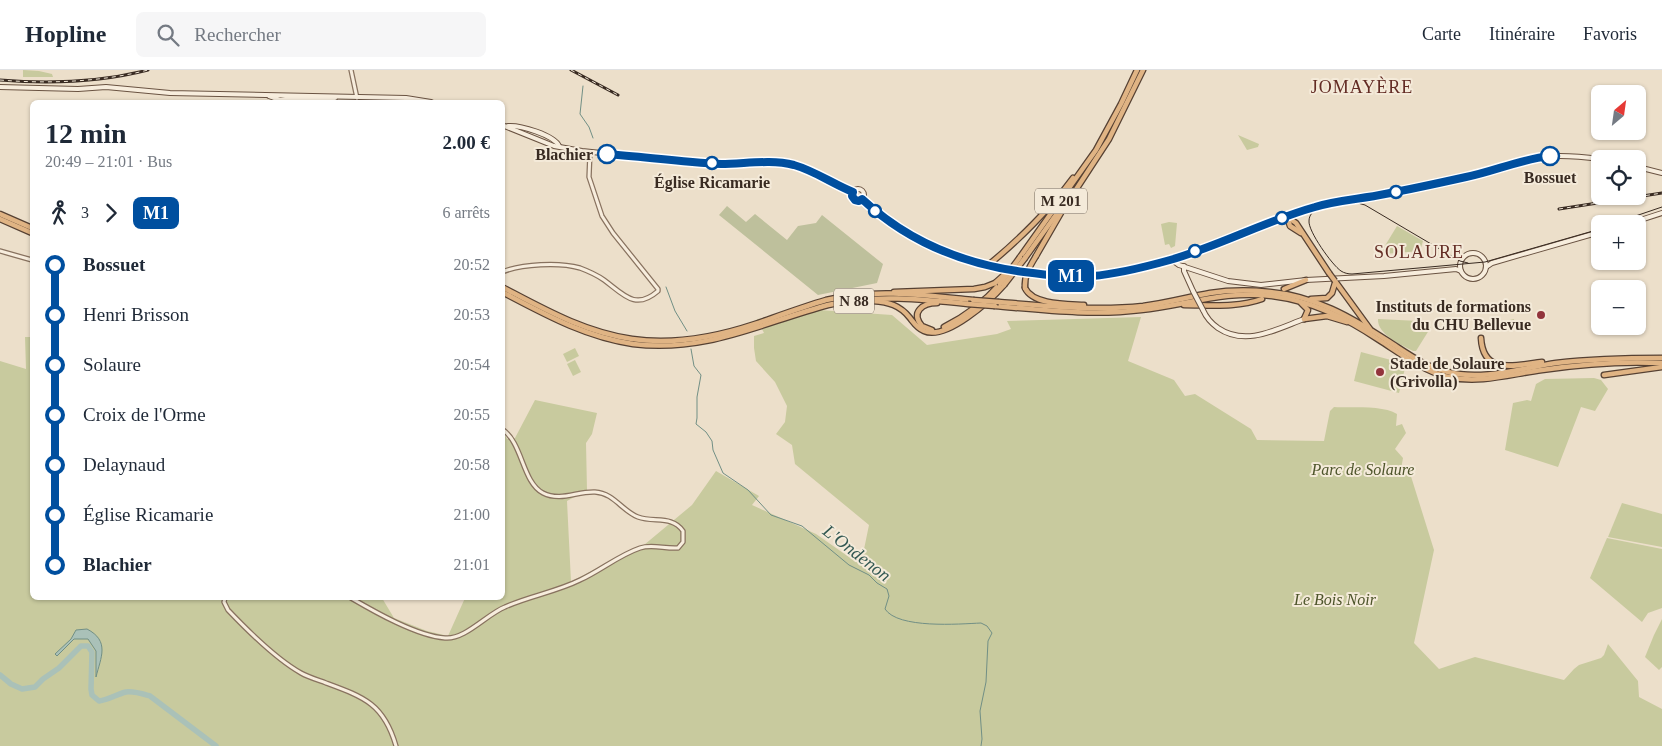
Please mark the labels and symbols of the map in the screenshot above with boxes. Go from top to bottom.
district label: JOMAYÈRE [1311,76,1413,97]
north arrow [1591,85,1646,140]
marker: Blachier [597,144,617,164]
place label: Blachier [535,146,593,163]
marker: Bossuet [1540,146,1560,166]
marker: Église Ricamarie [705,156,719,170]
place label: Bossuet [1524,169,1577,186]
place label: Église Ricamarie [654,173,770,192]
unlabelled marker [1389,185,1403,199]
road number: M 201 [1035,188,1087,214]
unlabelled marker [868,204,882,218]
unlabelled marker [1275,211,1289,225]
district label: SOLAURE [1374,242,1464,262]
unlabelled marker [1188,244,1202,258]
line badge: M1 [1048,260,1094,292]
road number: N 88 [834,288,874,314]
place label: Instituts de formations du CHU Bellevue [1375,298,1531,333]
marker: Instituts de formations du CHU Bellevue [1535,309,1547,321]
place label: Stade de Solaure (Grivolla) [1390,355,1504,391]
marker: Stade de Solaure (Grivolla) [1374,366,1386,378]
park label: Parc de Solaure [1311,461,1414,478]
water label: L'Ondenon [819,520,895,585]
park label: Le Bois Noir [1293,591,1377,608]

